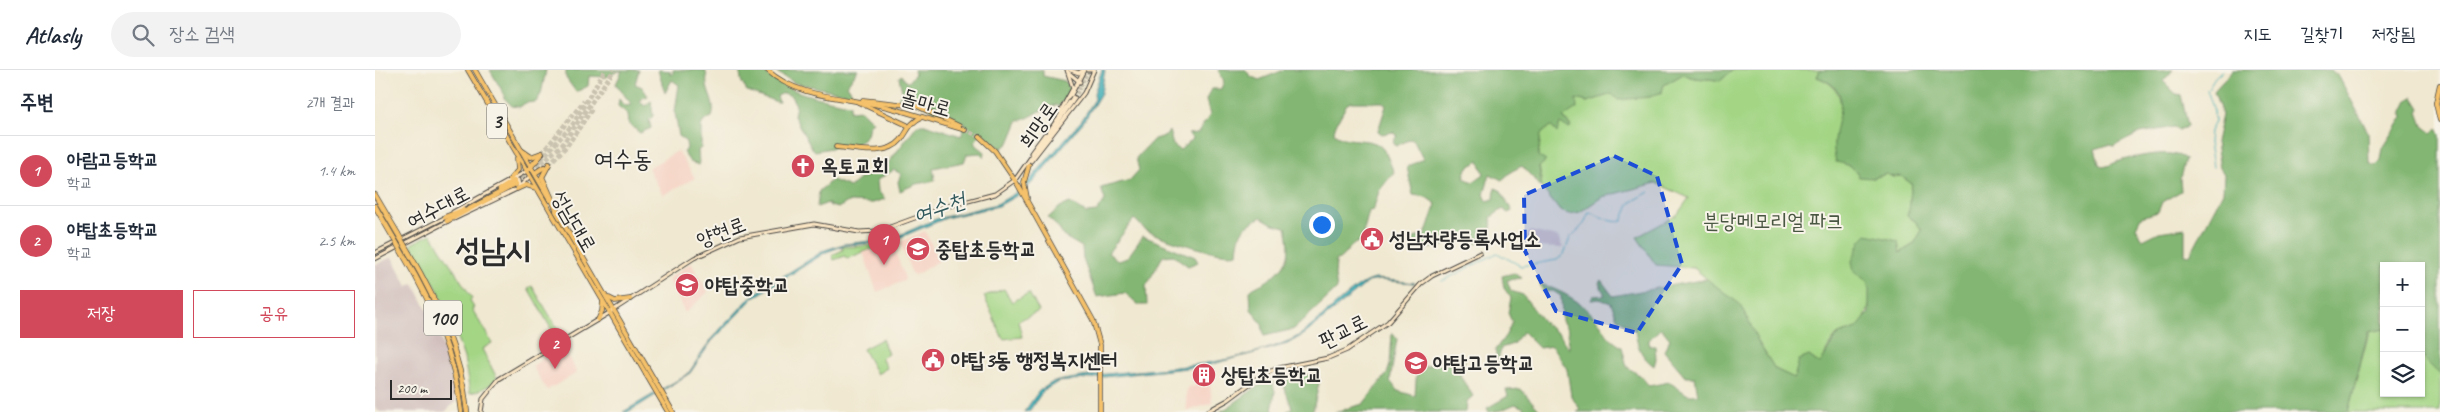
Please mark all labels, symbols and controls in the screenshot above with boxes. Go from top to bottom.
search box [111,12,461,57]
text: Atlasly [25,20,81,50]
icon: search [129,21,157,49]
text: 장소 검색 [169,22,235,46]
text: 지도 [2243,23,2272,45]
text: 길찾기 [2300,23,2344,45]
text: 저장됨 [2372,23,2415,45]
street label: 돌마로 [898,84,954,122]
text: 주변 [20,89,54,115]
text: 2개 결과 [305,93,355,113]
street label: 희망로 [1013,97,1063,153]
road number: 3 [487,104,507,138]
district label: 여수동 [594,144,652,174]
text: 아람고등학교 [67,148,159,172]
church icon: 옥토교회 [790,153,816,179]
place label: 옥토교회 [821,153,889,179]
text: 1 [32,161,40,181]
text: 1.4 km [318,161,355,181]
text: 학교 [67,173,93,193]
street label: 여수대로 [402,180,474,234]
street label: 성남대로 [546,185,602,257]
water label: 여수천 [910,185,971,230]
park label: 분당메모리얼 파크 [1703,208,1843,234]
street label: 양현로 [693,211,749,253]
your location [1309,212,1335,238]
text: 야탑초등학교 [67,218,159,242]
pin: 1 [868,224,900,265]
public building icon: 성남차량등록사업소 [1359,226,1385,252]
place label: 성남차량등록사업소 [1389,226,1541,252]
district label: 성남시 [456,230,530,269]
text: 2 [32,231,40,251]
text: 2.5 km [318,231,355,251]
school or university icon: 중탑초등학교 [905,236,931,262]
place label: 중탑초등학교 [935,236,1036,262]
text: 학교 [67,243,93,263]
map controls [2380,262,2425,397]
button: + [2380,262,2425,307]
school or university icon: 야탑중학교 [674,272,700,298]
place label: 야탑중학교 [705,272,790,298]
button: 저장 [20,290,183,338]
button: 공유 [193,290,355,338]
road number: 100 [424,300,462,336]
button: − [2380,307,2425,352]
street label: 판교로 [1315,308,1371,354]
pin: 2 [539,328,571,369]
public building icon: 야탑3동 행정복지센터 [920,347,946,373]
place label: 야탑3동 행정복지센터 [951,347,1118,373]
school or university icon: 야탑고등학교 [1403,350,1429,376]
place label: 야탑고등학교 [1433,350,1534,376]
button: layers [2380,352,2425,397]
building icon: 상탑초등학교 [1191,362,1217,388]
place label: 상탑초등학교 [1221,362,1322,388]
scale bar [390,377,453,400]
text: 200 m [397,380,427,397]

